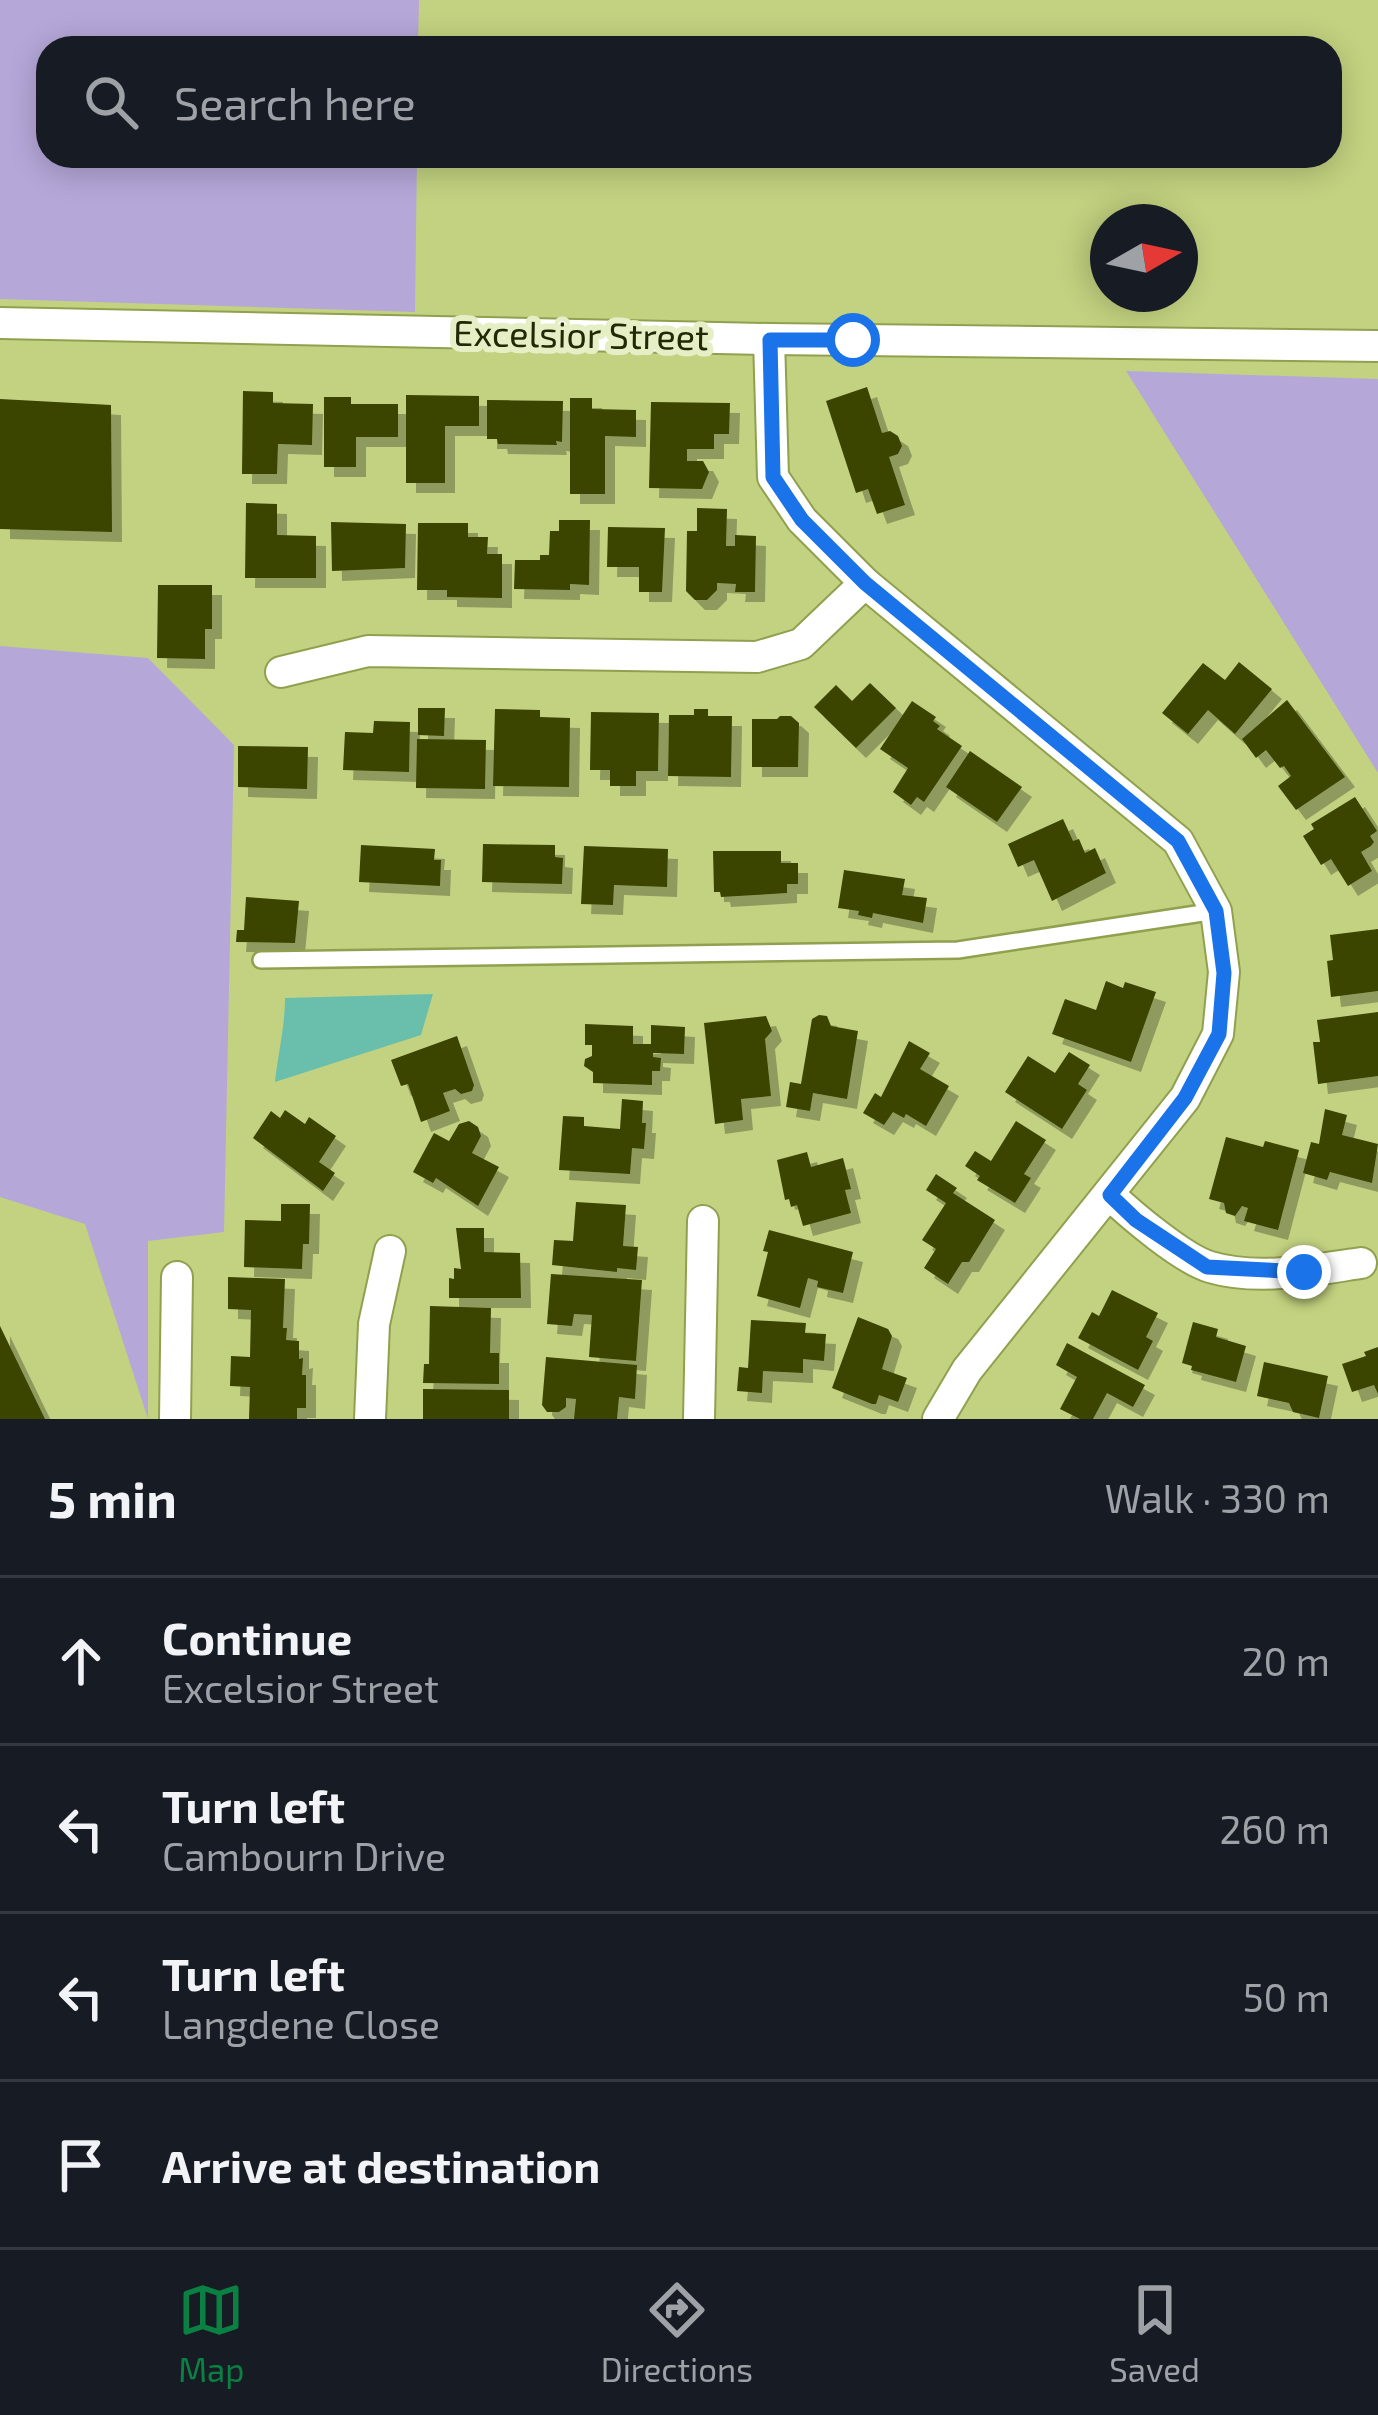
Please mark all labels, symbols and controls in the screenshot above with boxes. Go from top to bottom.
search box [36,36,1342,168]
icon: search [78,69,144,135]
text: Search here [174,75,416,129]
north arrow [1090,204,1198,312]
street label: Excelsior Street [453,310,709,357]
route start [826,313,880,367]
route end [1277,1245,1331,1299]
text: 5 min [48,1467,177,1528]
text: Walk · 330 m [1105,1474,1330,1521]
text: Continue [162,1610,352,1664]
icon: ahead [48,1628,114,1694]
text: 20 m [1242,1637,1330,1684]
text: Excelsior Street [162,1664,439,1711]
text: Turn left [162,1778,345,1832]
icon: left [48,1796,114,1862]
text: 260 m [1219,1805,1330,1852]
text: Cambourn Drive [162,1832,446,1879]
text: Turn left [162,1946,345,2000]
icon: left [48,1964,114,2030]
text: 50 m [1243,1973,1330,2020]
text: Langdene Close [162,2000,440,2047]
icon: arrive [48,2132,114,2198]
text: Arrive at destination [162,2138,600,2192]
tab: Map [178,2277,244,2389]
tab: Directions [601,2277,753,2389]
tab: Saved [1109,2277,1200,2389]

